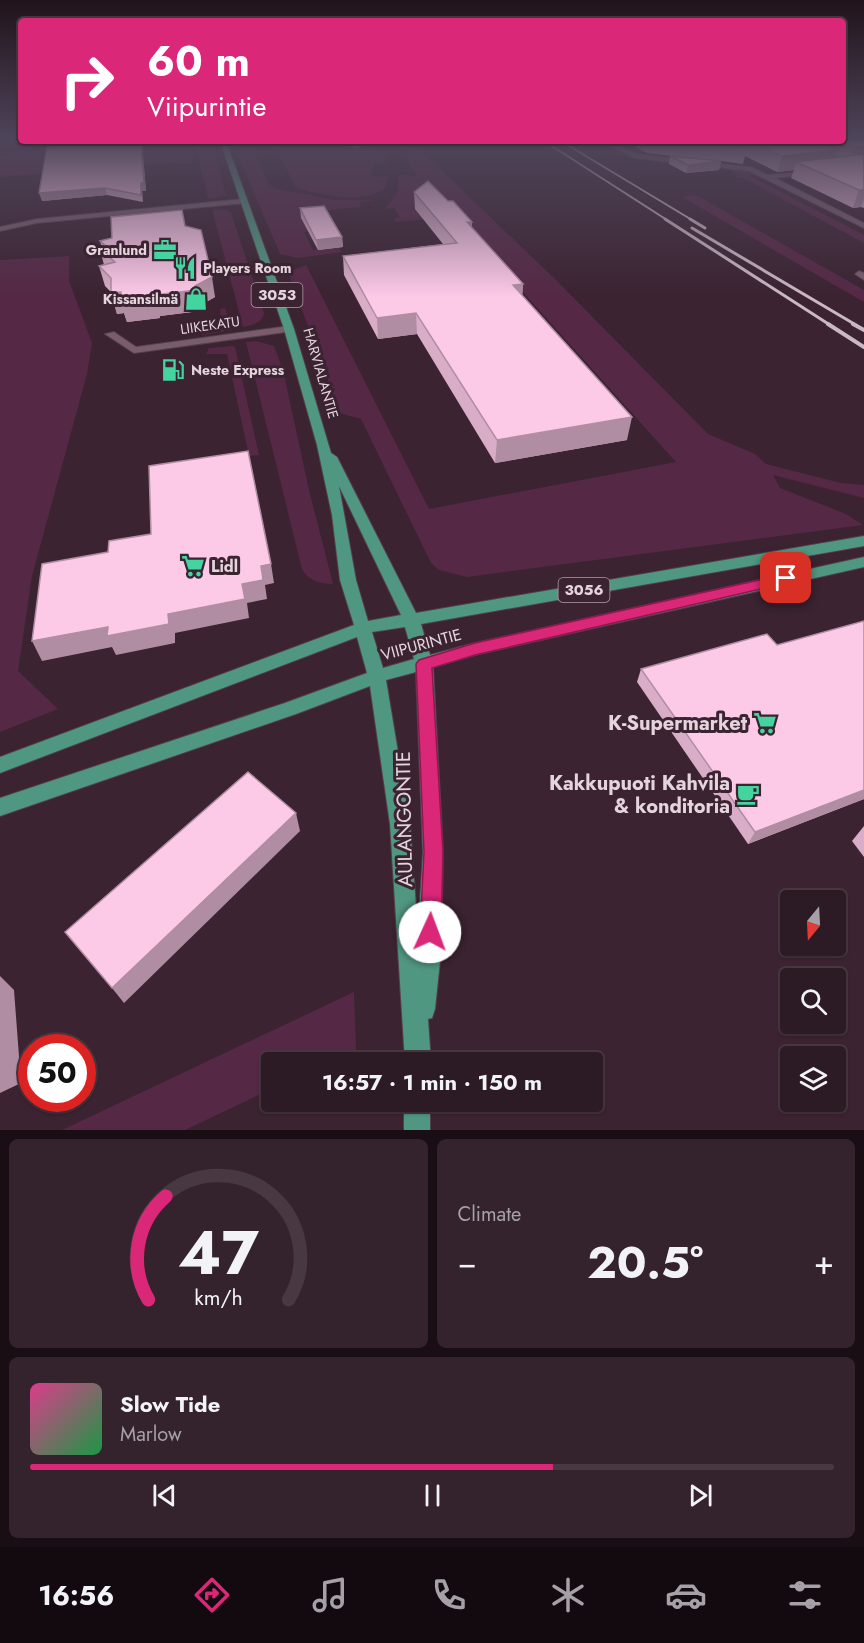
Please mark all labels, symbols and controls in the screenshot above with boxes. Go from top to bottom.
text: 60 m [147,31,250,92]
icon: right [48,42,126,120]
text: Viipurintie [147,87,266,126]
office icon: Granlund [152,237,178,263]
place label: Granlund [86,240,147,260]
restaurant icon: Players Room [172,255,198,281]
place label: Players Room [203,258,291,278]
road number: 3053 [252,283,302,307]
shop icon: Kissansilmä [183,286,209,312]
place label: Kissansilmä [103,289,178,309]
street label: LIIKEKATU [179,311,241,339]
street label: HARVIALANTIE [299,325,343,421]
fuel station icon: Neste Express [160,357,186,383]
place label: Neste Express [191,360,285,380]
pin [760,552,811,603]
supermarket icon: Lidl [180,553,206,579]
place label: Lidl [211,555,238,578]
icon: arrive [769,561,802,594]
road number: 3056 [558,578,610,602]
street label: VIIPURINTIE [378,623,464,666]
place label: K-Supermarket [608,709,748,738]
supermarket icon: K-Supermarket [752,710,778,736]
street label: AULANGONTIE [389,751,420,887]
place label: Kakkupuoti Kahvila & konditoria [549,769,730,821]
cafe icon: Kakkupuoti Kahvila & konditoria [735,781,761,807]
north arrow [780,890,846,956]
map controls [780,890,846,1112]
position arrow [398,900,462,964]
button: search [780,968,846,1034]
speed limit sign: 50 [18,1034,96,1112]
button: layers [780,1046,846,1112]
text: 16:57 · 1 min · 150 m [322,1066,542,1098]
text: Climate [458,1200,521,1229]
text: 47 [178,1207,259,1297]
text: 20.5° [587,1230,703,1295]
text: − [458,1239,477,1286]
text: + [814,1239,834,1286]
text: km/h [194,1283,242,1314]
text: Slow Tide [120,1388,220,1420]
text: Marlow [120,1420,182,1449]
icon: previous [148,1479,181,1512]
icon: pause [416,1479,449,1512]
icon: next [684,1479,717,1512]
icon: directions [191,1574,233,1616]
icon: music [309,1574,351,1616]
icon: phone [428,1574,470,1616]
icon: climate [547,1574,589,1616]
icon: car [665,1574,707,1616]
icon: filters [784,1574,826,1616]
text: 16:56 [38,1576,114,1615]

